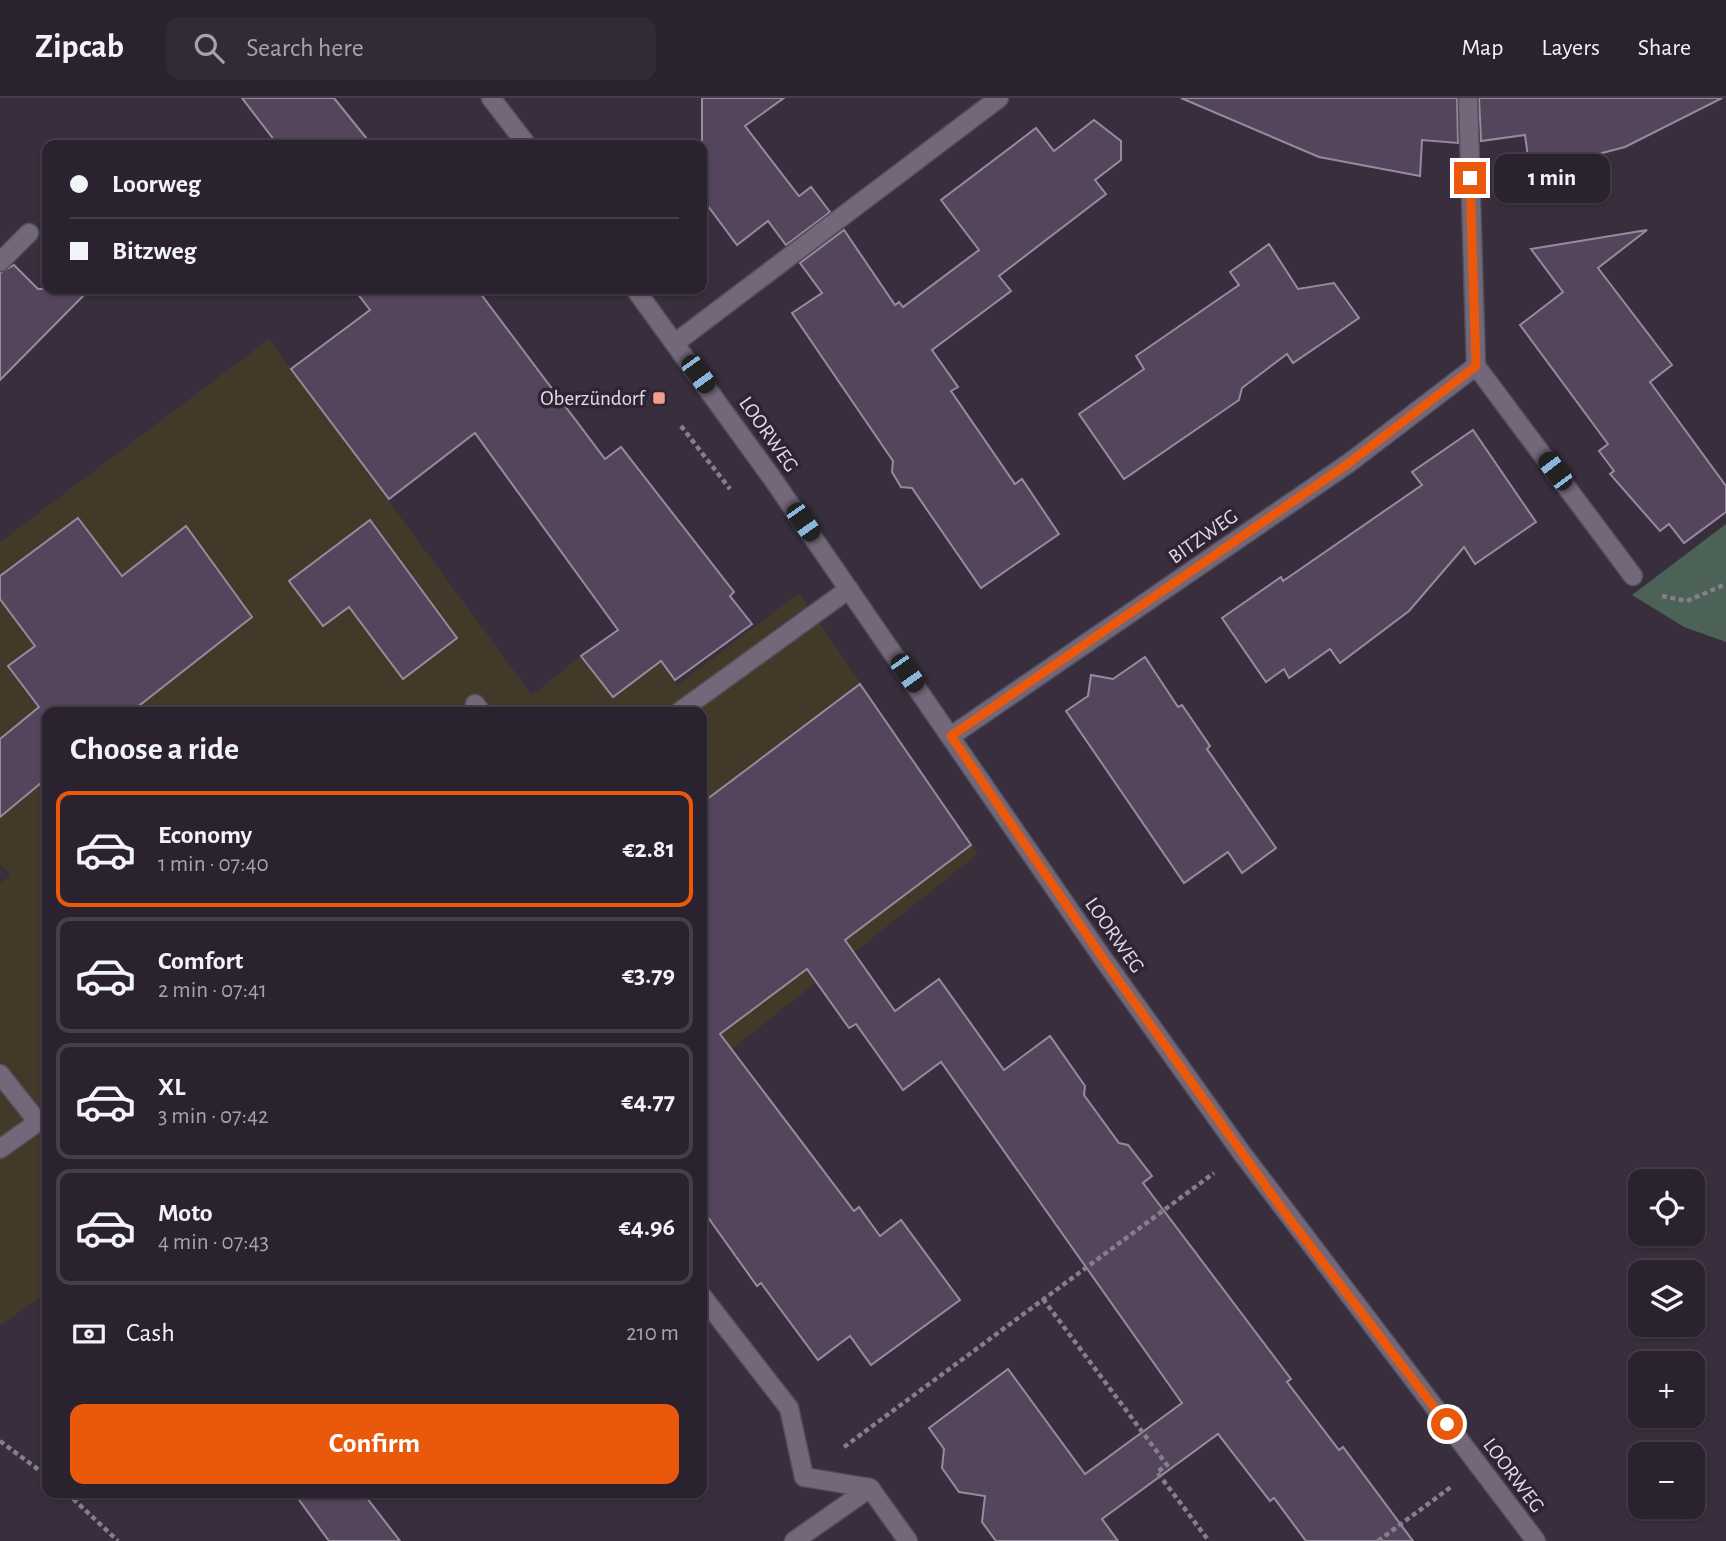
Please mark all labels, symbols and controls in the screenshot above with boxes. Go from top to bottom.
search box [166,17,656,80]
icon: search [190,29,228,67]
text: Zipcab [35,31,124,64]
text: Search here [246,35,364,61]
text: Map [1461,36,1503,60]
text: Layers [1541,36,1600,60]
text: Share [1638,36,1691,60]
callout: 1 min [1494,154,1610,202]
route end [1454,162,1486,194]
text: 1 min [1528,167,1576,190]
text: Loorweg [112,171,201,197]
text: Bitzweg [112,238,196,264]
car [678,351,719,397]
place label: Oberzündorf [540,388,647,409]
marker: Oberzündorf [651,390,667,406]
street label: LOORWEG [735,393,802,476]
car [1534,448,1577,494]
car [783,499,824,545]
street label: BITZWEG [1165,505,1242,568]
car [887,650,928,696]
text: Choose a ride [70,733,239,765]
icon: car [74,818,137,881]
text: Economy [158,822,252,848]
text: €2.81 [622,836,675,862]
text: 1 min · 07:40 [158,853,269,876]
street label: LOORWEG [1081,894,1148,977]
icon: car [74,944,137,1007]
text: Comfort [158,948,243,974]
text: €3.79 [622,962,675,988]
text: 2 min · 07:41 [158,979,267,1002]
icon: car [74,1070,137,1133]
text: XL [158,1074,185,1100]
text: €4.77 [621,1088,675,1114]
text: 3 min · 07:42 [158,1105,269,1128]
map controls [1628,1169,1705,1519]
button: locate [1628,1169,1705,1246]
icon: car [74,1196,137,1259]
text: Moto [158,1200,213,1226]
text: €4.96 [619,1214,675,1240]
text: 4 min · 07:43 [158,1231,269,1254]
button: layers [1628,1260,1705,1337]
icon: cash [70,1315,108,1353]
text: Cash [126,1320,175,1346]
text: 210 m [626,1322,679,1345]
button: + [1628,1351,1705,1428]
button: Confirm [70,1404,679,1484]
route start [1431,1408,1463,1440]
street label: LOORWEG [1479,1434,1548,1516]
button: − [1628,1442,1705,1519]

